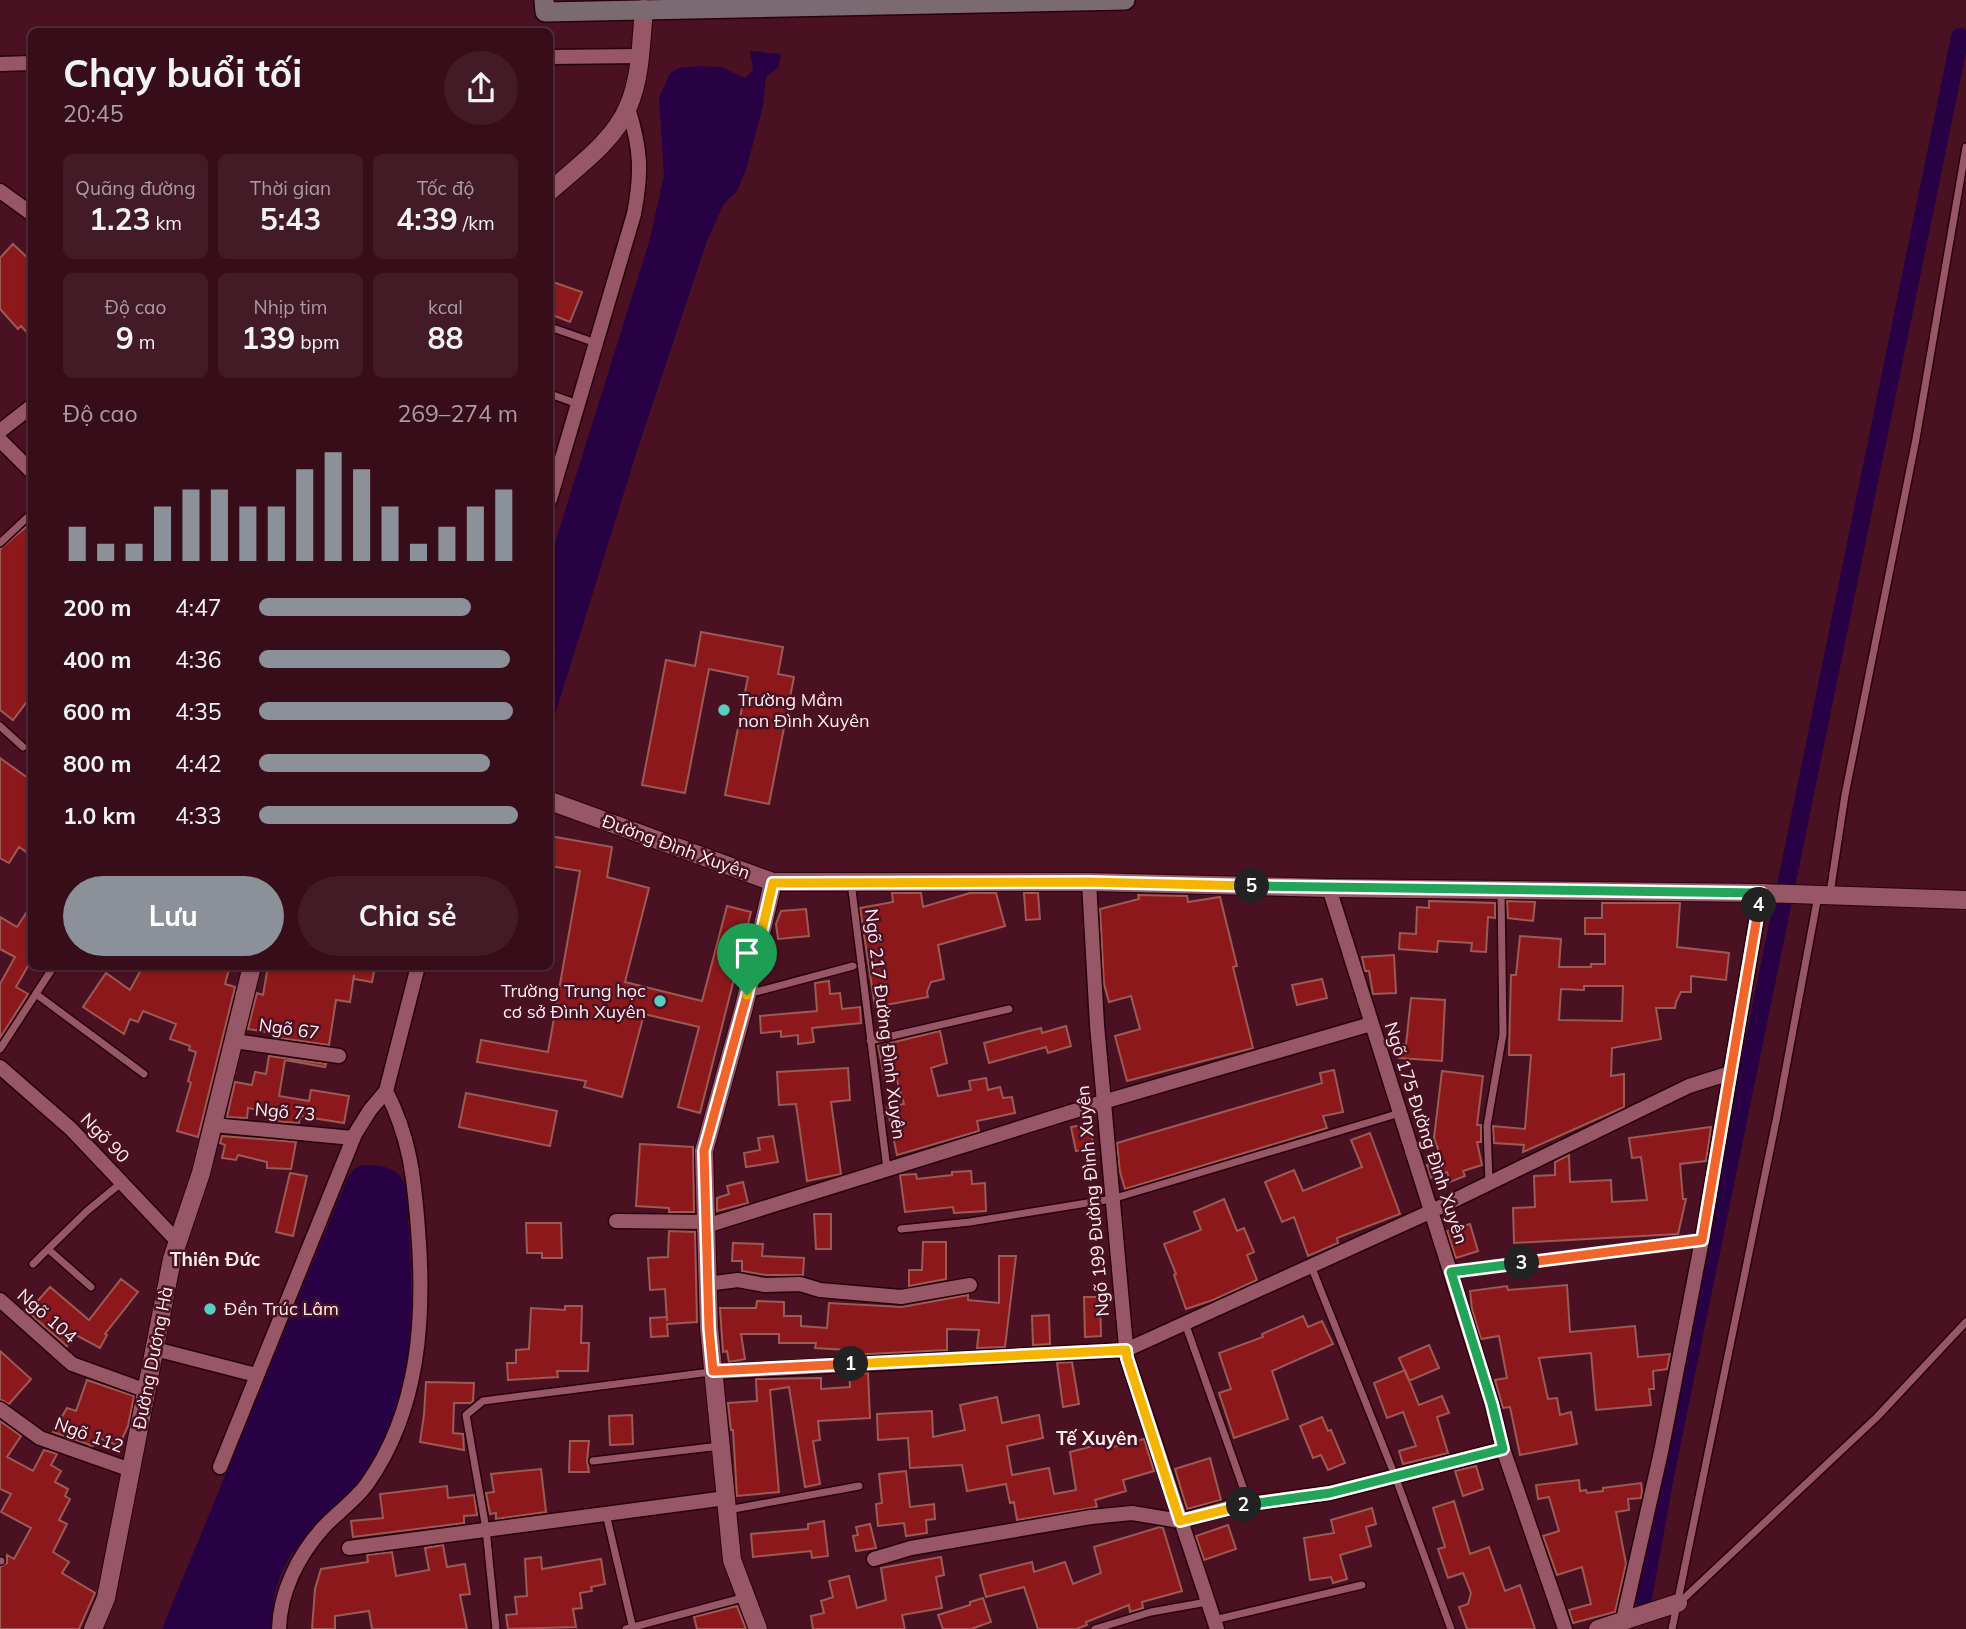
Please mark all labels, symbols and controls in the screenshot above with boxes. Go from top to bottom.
text: Chạy buổi tối [63,49,302,97]
button: share [444,51,518,125]
text: 20:45 [63,99,123,128]
text: Quãng đường [75,176,196,200]
text: Thời gian [250,176,331,200]
text: Tốc độ [417,176,474,200]
text: 1.23 [89,200,151,238]
text: 5:43 [260,200,321,238]
text: 4:39 [396,200,458,238]
text: km [151,211,182,235]
text: /km [458,211,495,235]
text: Độ cao [105,295,166,319]
text: Nhịp tim [253,295,328,319]
text: kcal [428,295,463,319]
text: 9 [116,319,134,357]
text: 139 [241,319,295,357]
text: 88 [428,319,464,357]
text: m [134,330,155,354]
text: bpm [295,330,340,354]
text: Độ cao [63,399,138,428]
text: 269–274 m [397,399,518,428]
text: 200 m [63,593,131,622]
text: 4:47 [175,593,222,622]
text: 400 m [63,645,131,674]
text: 4:36 [175,645,222,674]
place label: Trường Mầm non Đình Xuyên [738,688,869,732]
text: 600 m [63,697,131,726]
text: 4:35 [175,697,222,726]
marker: Trường Mầm non Đình Xuyên [716,702,732,718]
text: 800 m [63,749,131,778]
text: 4:42 [175,749,222,778]
text: 1.0 km [63,801,136,830]
text: 4:33 [175,801,222,830]
street label: Đường Đình Xuyên [599,809,753,884]
pin: 5 [1234,868,1270,903]
text: 5 [1246,873,1257,897]
button: Lưu [63,876,284,956]
button: Chia sẻ [298,876,518,956]
pin: 4 [1742,888,1776,922]
text: 4 [1753,892,1764,916]
street label: Ngõ 217 Đường Đình Xuyên [860,907,911,1140]
pin [717,923,777,995]
icon: arrive [728,934,766,972]
place label: Trường Trung học cơ sở Đình Xuyên [501,979,646,1023]
marker: Trường Trung học cơ sở Đình Xuyên [652,993,668,1009]
street label: Ngõ 67 [257,1013,321,1044]
street label: Ngõ 175 Đường Đình Xuyên [1380,1019,1473,1247]
street label: Ngõ 199 Đường Đình Xuyên [1071,1084,1114,1318]
street label: Ngõ 73 [254,1097,316,1126]
street label: Ngõ 90 [76,1108,135,1168]
pin: 3 [1504,1246,1540,1280]
district label: Thiên Đức [170,1247,261,1271]
text: 3 [1516,1250,1527,1274]
street label: Ngõ 104 [13,1283,82,1348]
street label: Đường Dương Hà [127,1285,178,1431]
place label: Đền Trúc Lâm [224,1297,339,1320]
marker: Đền Trúc Lâm [202,1301,218,1317]
pin: 1 [834,1346,868,1382]
text: 1 [845,1351,856,1375]
street label: Ngõ 112 [52,1411,127,1458]
district label: Tế Xuyên [1056,1426,1138,1450]
pin: 2 [1226,1488,1262,1522]
text: 2 [1238,1492,1249,1516]

